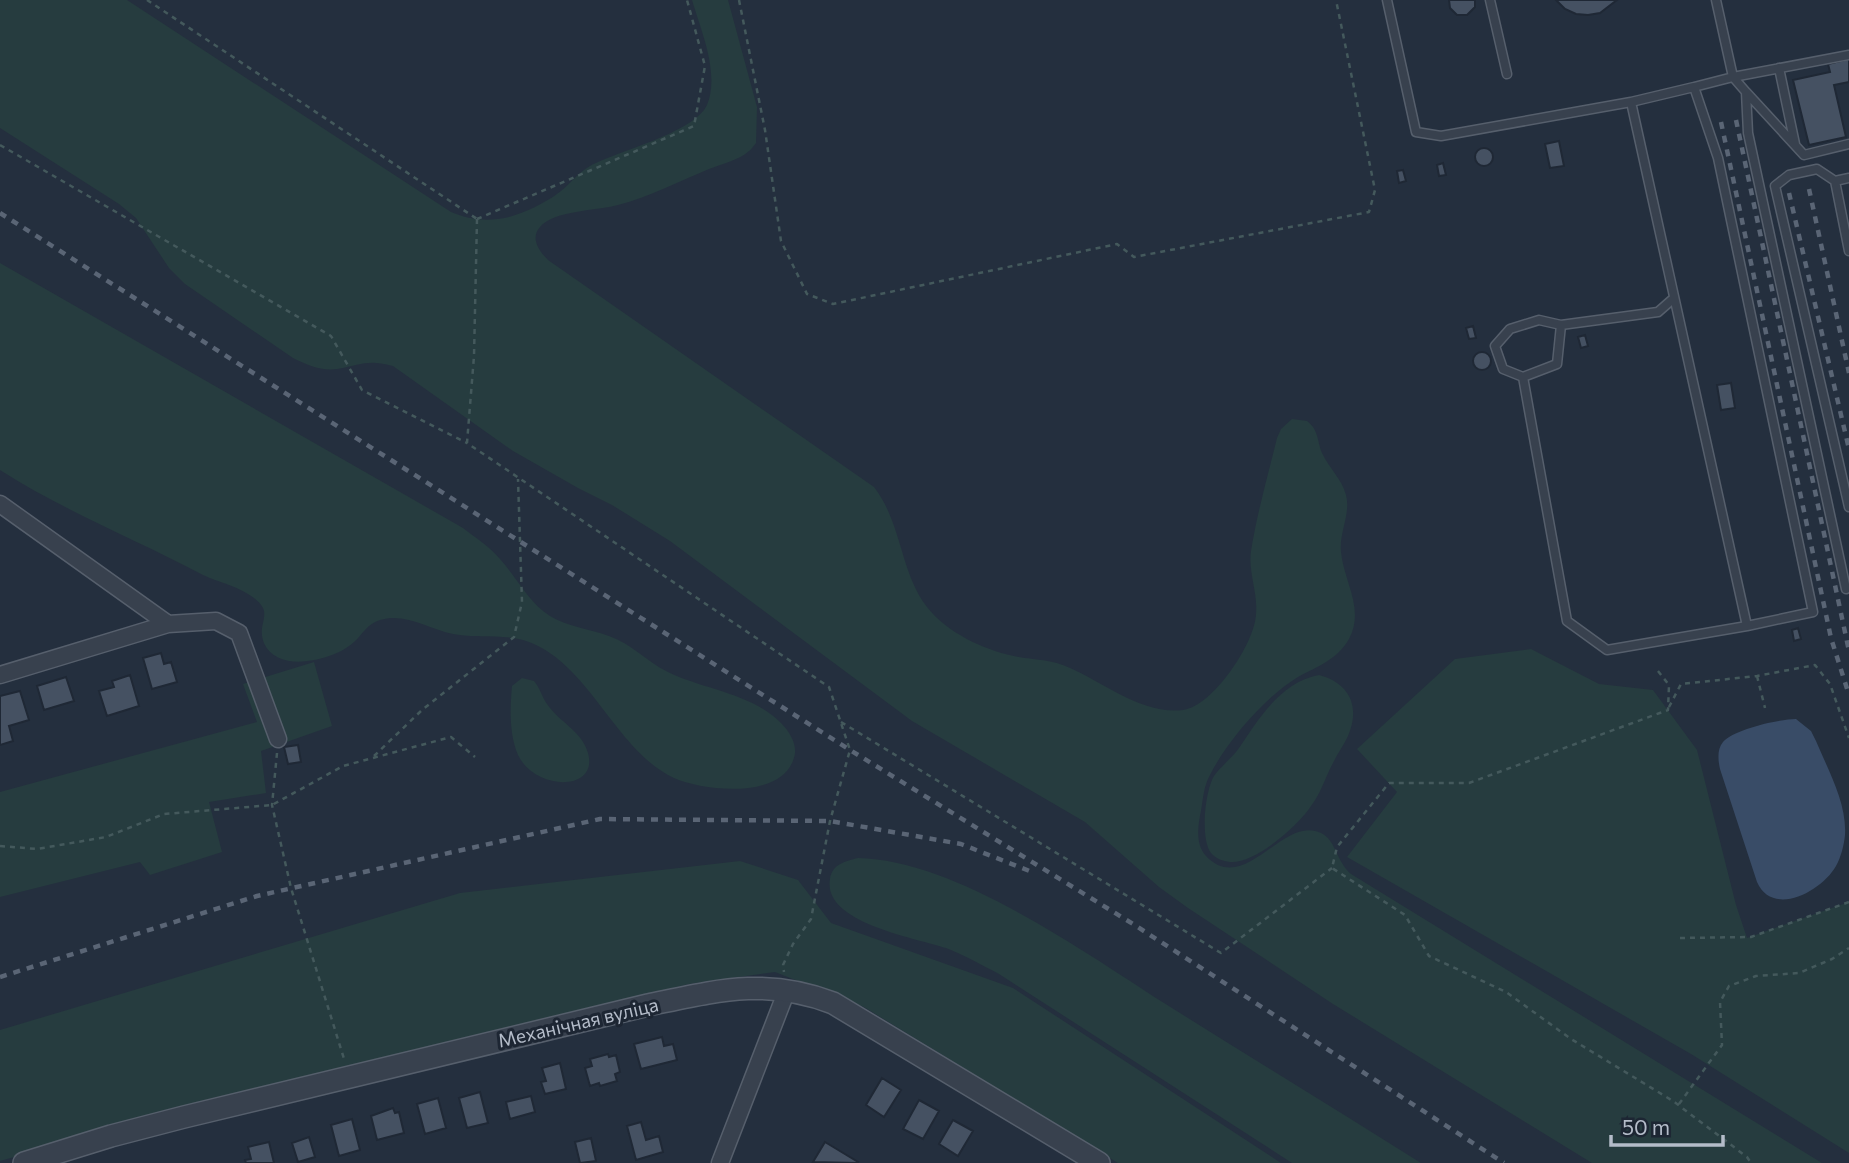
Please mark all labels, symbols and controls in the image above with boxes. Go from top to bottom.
street label: Механічная вуліца [495,992,661,1052]
scale bar [1611,1104,1723,1148]
text: 50 m [1622,1114,1670,1139]

